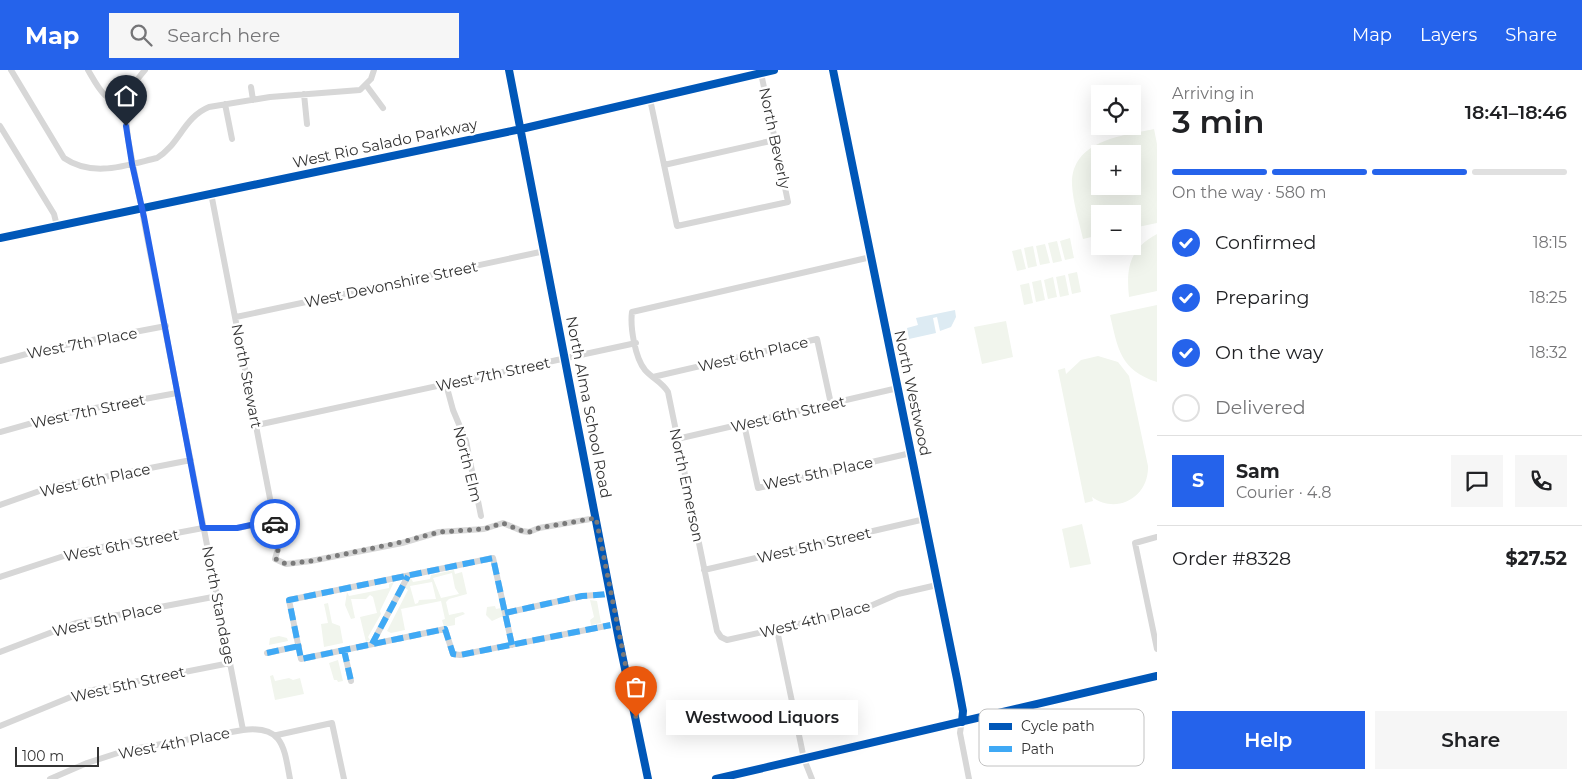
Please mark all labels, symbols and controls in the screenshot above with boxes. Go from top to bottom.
search box [109,13,459,58]
text: Map [25,21,79,50]
icon: search [127,21,155,49]
text: Search here [167,24,280,47]
text: Map [1352,24,1392,46]
text: Layers [1420,24,1477,46]
text: Share [1505,24,1557,46]
pin [105,75,147,126]
icon: home [112,82,140,110]
text: Arriving in [1172,84,1254,103]
map controls [1091,85,1141,255]
button: locate [1091,85,1141,135]
street label: North Beverly [755,86,795,191]
text: 18:41–18:46 [1465,101,1567,124]
text: 3 min [1172,102,1264,141]
street label: West Rio Salado Parkway [291,114,480,172]
button: + [1091,145,1141,195]
text: On the way · 580 m [1172,183,1327,202]
button: − [1091,205,1141,255]
icon: check [1172,229,1200,257]
text: Confirmed [1215,231,1316,254]
text: 18:15 [1533,233,1567,252]
street label: West Devonshire Street [303,256,479,312]
icon: check [1172,284,1200,312]
text: Preparing [1215,286,1310,309]
text: 18:25 [1529,288,1567,307]
street label: North Alma School Road [562,314,616,500]
street label: North Stewart [228,322,266,430]
street label: West 7th Place [25,323,139,363]
street label: North Westwood [890,328,936,458]
street label: West 6th Place [696,332,810,376]
icon: check [1172,339,1200,367]
text: On the way [1215,341,1323,364]
text: 18:32 [1530,343,1567,362]
street label: West 7th Street [434,353,552,395]
street label: West 7th Street [29,390,147,432]
street label: West 6th Street [729,392,847,436]
text: Delivered [1215,396,1306,419]
street label: North Elm [449,424,487,504]
street label: North Emerson [666,426,708,544]
street label: West 5th Place [761,452,875,494]
button: chat [1451,455,1503,507]
button: phone [1515,455,1567,507]
street label: West 6th Place [38,459,152,501]
text: Sam [1236,460,1280,483]
text: S [1192,469,1204,492]
text: Courier · 4.8 [1236,483,1332,502]
courier [250,499,300,549]
icon: car [261,510,289,538]
street label: West 5th Street [755,523,873,567]
street label: West 6th Street [62,525,180,565]
street label: North Standage [198,544,240,666]
text: Order #8328 [1172,547,1291,570]
text: $27.52 [1505,547,1567,570]
street label: West 4th Place [758,596,872,642]
street label: West 5th Place [50,597,164,641]
street label: West 5th Street [69,662,187,706]
pin [615,666,657,717]
icon: bag [622,673,650,701]
callout: Westwood Liquors [666,700,858,734]
text: Westwood Liquors [685,708,839,727]
legend [979,709,1144,766]
button: Help [1172,711,1365,769]
button: Share [1375,711,1567,769]
text: Cycle path [1021,717,1095,735]
street label: West 4th Place [117,723,231,763]
text: Path [1021,740,1054,758]
scale bar [15,744,99,767]
text: 100 m [22,747,64,765]

